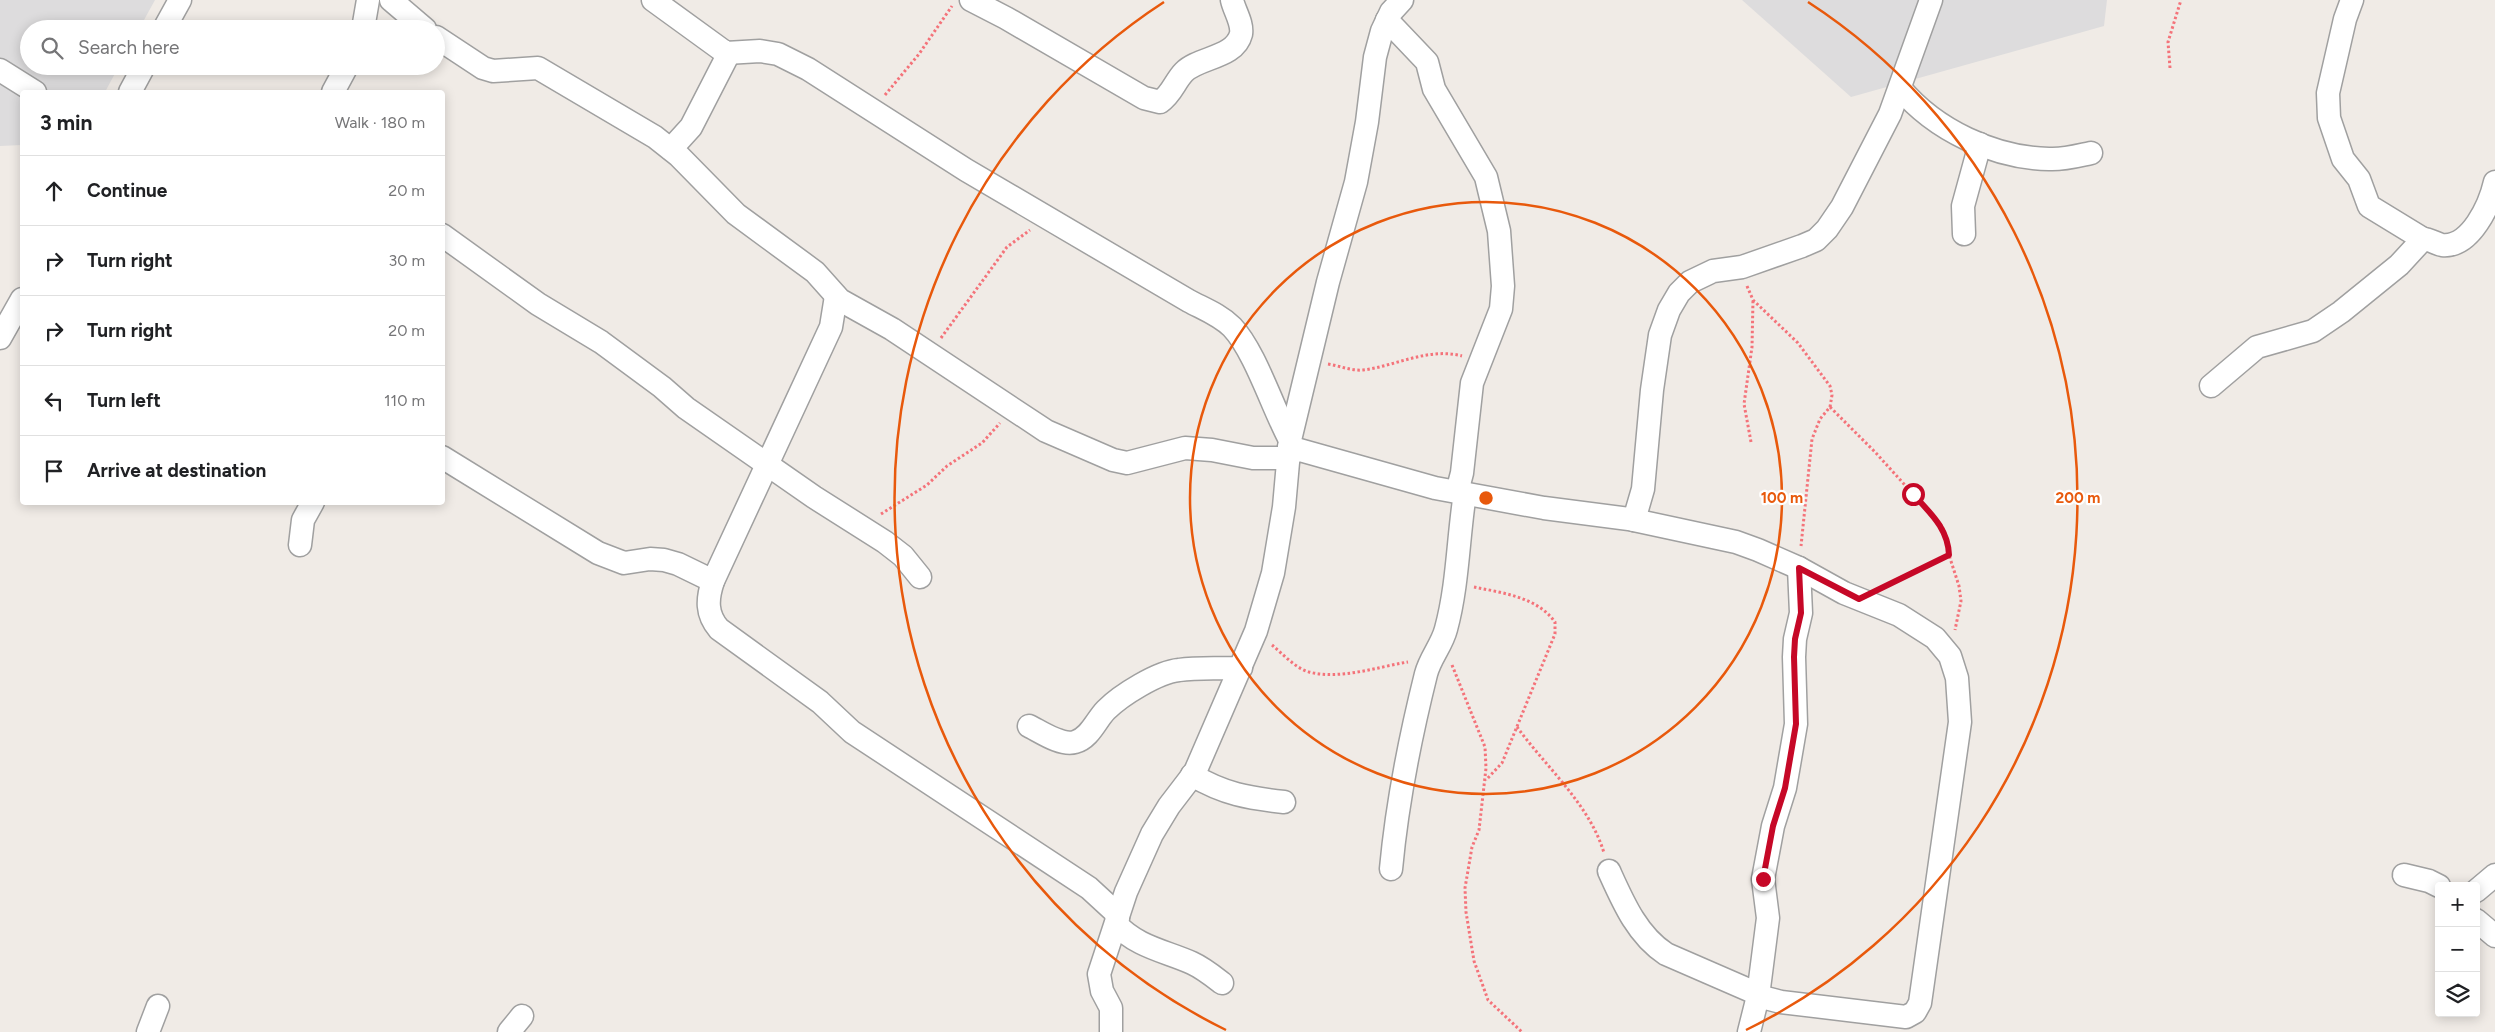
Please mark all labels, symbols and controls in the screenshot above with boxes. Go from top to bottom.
search box [20,20,445,75]
icon: search [38,34,66,62]
text: Search here [78,36,180,59]
text: 3 min [40,110,92,135]
text: Walk · 180 m [335,113,425,132]
icon: ahead [40,177,68,205]
text: Continue [87,179,167,202]
text: 20 m [388,181,425,200]
icon: right [40,247,68,275]
text: Turn right [87,249,173,272]
text: 30 m [388,251,425,270]
icon: right [40,317,68,345]
text: Turn right [87,319,173,342]
text: 20 m [388,321,425,340]
icon: left [40,387,68,415]
text: Turn left [87,389,161,412]
text: 110 m [384,391,425,410]
icon: arrive [40,457,68,485]
text: Arrive at destination [87,459,266,482]
route start [1902,483,1925,506]
centre of rings [1477,489,1495,507]
text: 100 m [1761,489,1803,507]
text: 200 m [2056,489,2100,507]
route end [1752,868,1775,891]
map controls [2435,882,2480,1017]
button: + [2435,882,2480,927]
button: − [2435,927,2480,972]
button: layers [2435,972,2480,1017]

